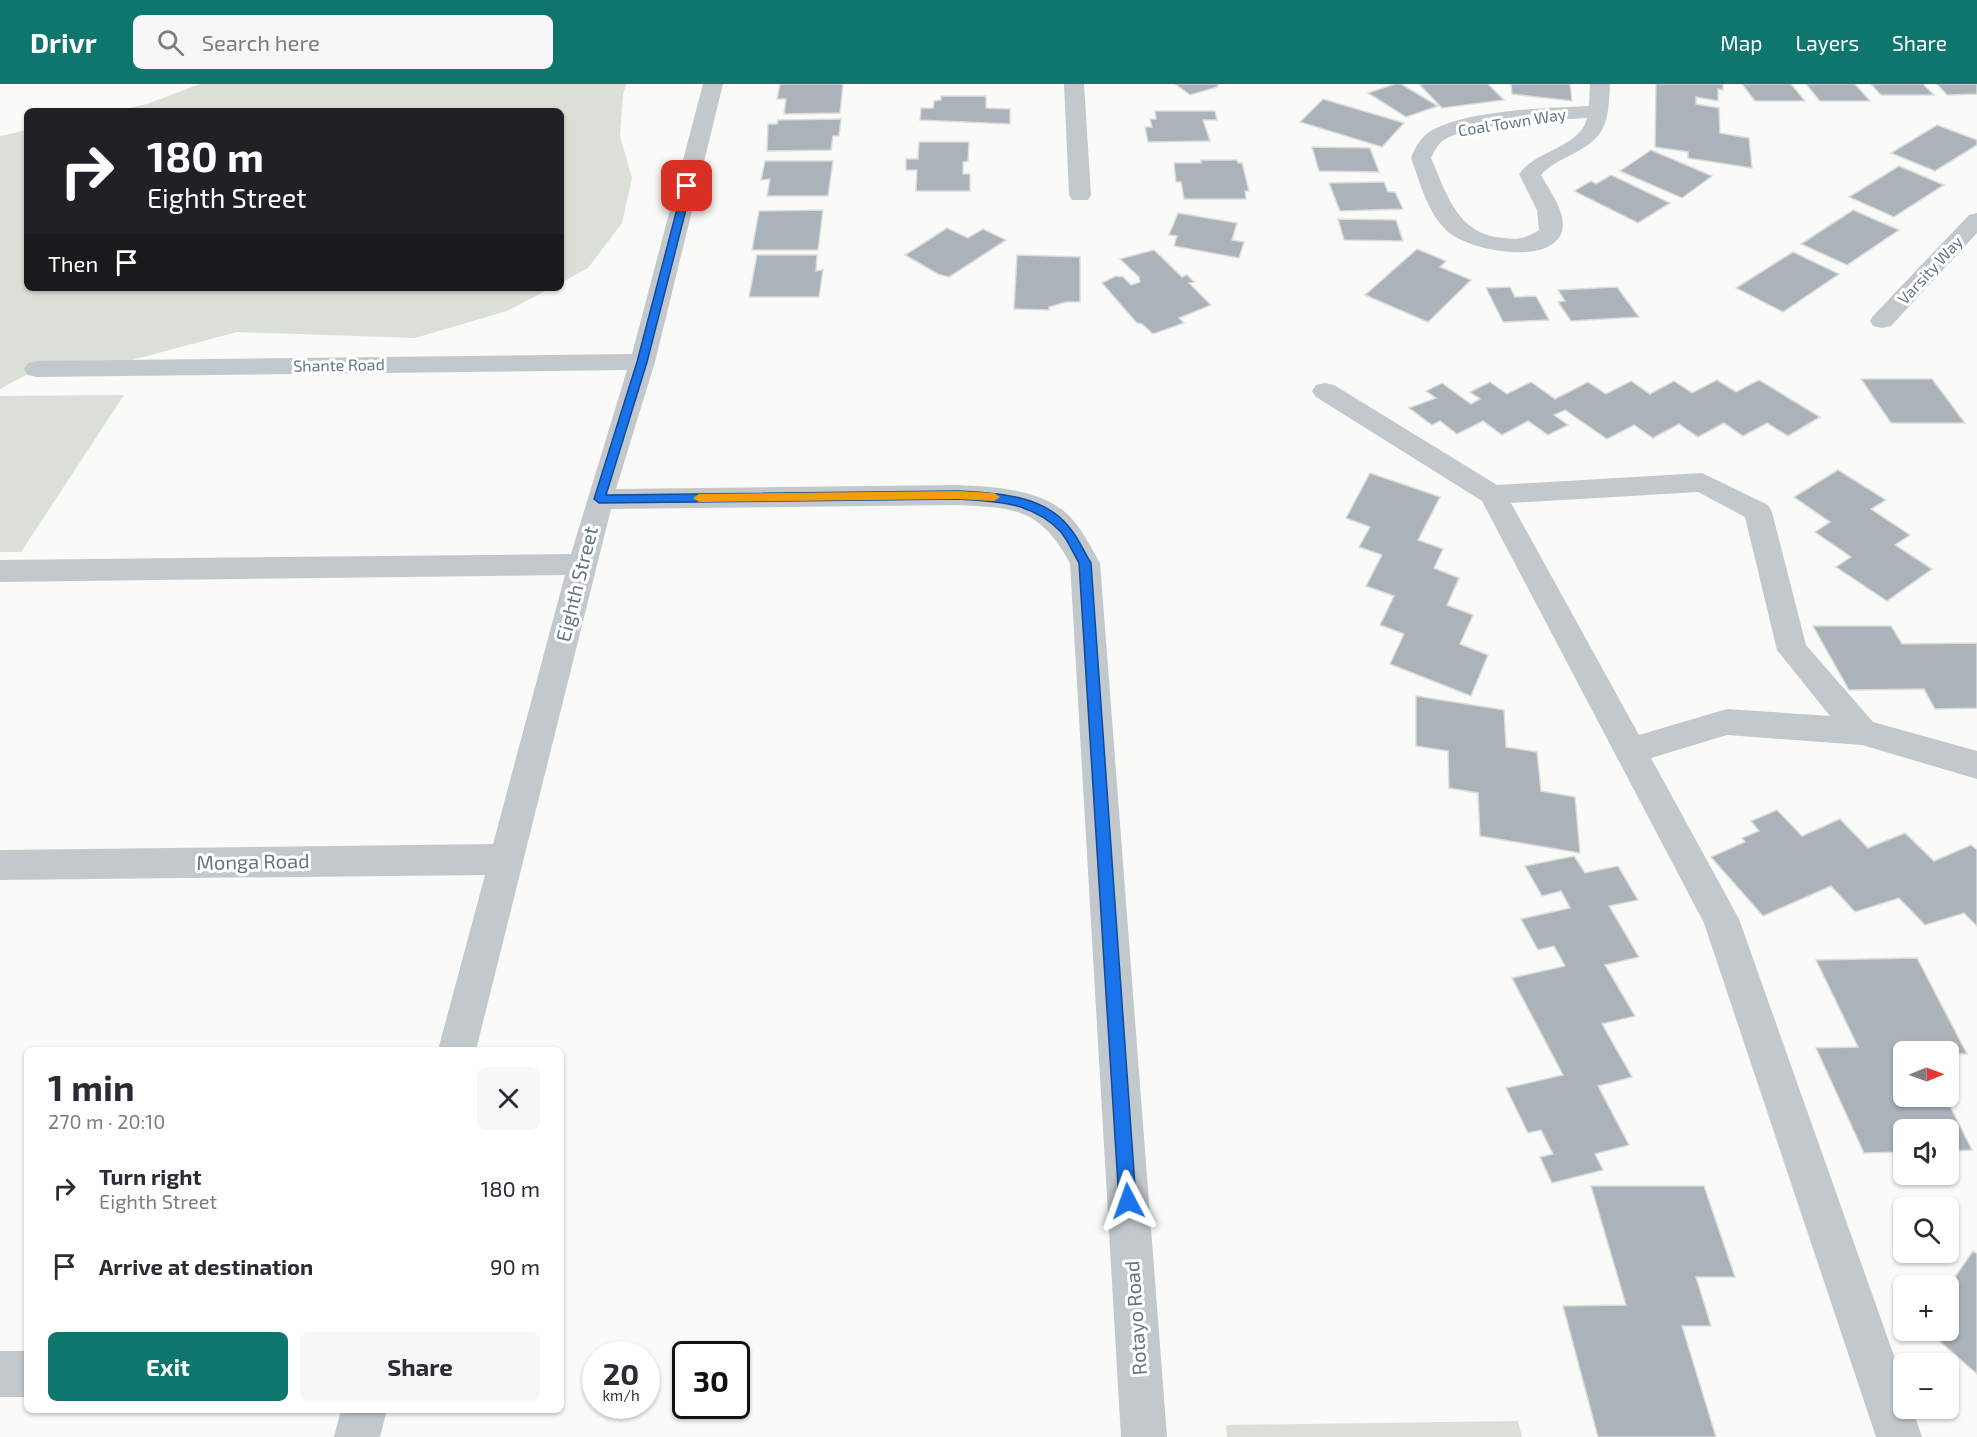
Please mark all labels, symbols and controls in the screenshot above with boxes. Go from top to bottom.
search box [133,15,553,69]
text: Drivr [30,25,97,59]
icon: search [154,26,187,59]
text: Search here [202,29,320,55]
text: Map [1720,30,1762,55]
text: Layers [1795,30,1859,55]
text: Share [1892,30,1947,55]
street label: Coal Town Way [1457,104,1568,139]
text: 180 m [147,130,264,180]
icon: right [48,132,126,210]
pin [661,160,712,211]
icon: arrive [670,169,703,202]
text: Eighth Street [147,181,307,213]
street label: Varsity Way [1893,231,1966,308]
icon: arrive [110,246,143,279]
text: Then [48,250,98,276]
street label: Shante Road [293,354,385,375]
street label: Eighth Street [550,523,602,644]
street label: Monga Road [196,848,310,874]
north arrow [1893,1041,1959,1107]
map controls [1893,1041,1959,1419]
text: 1 min [48,1065,135,1108]
button: close [477,1067,540,1130]
text: 270 m · 20:10 [48,1109,165,1133]
button: sound [1893,1119,1959,1185]
text: Turn right [99,1163,201,1189]
position arrow [1096,1169,1160,1233]
icon: right [48,1172,81,1205]
text: 180 m [480,1175,540,1201]
text: Eighth Street [99,1189,217,1213]
button: search [1893,1197,1959,1263]
icon: arrive [48,1250,81,1283]
text: Arrive at destination [99,1253,313,1279]
text: 90 m [490,1253,540,1279]
street label: Rotayo Road [1119,1260,1151,1376]
button: + [1893,1275,1959,1341]
button: Exit [48,1332,288,1401]
button: Share [300,1332,540,1401]
speed limit sign: 30 [672,1341,750,1419]
button: − [1893,1353,1959,1419]
text: 20 [603,1355,639,1391]
text: km/h [602,1386,640,1404]

